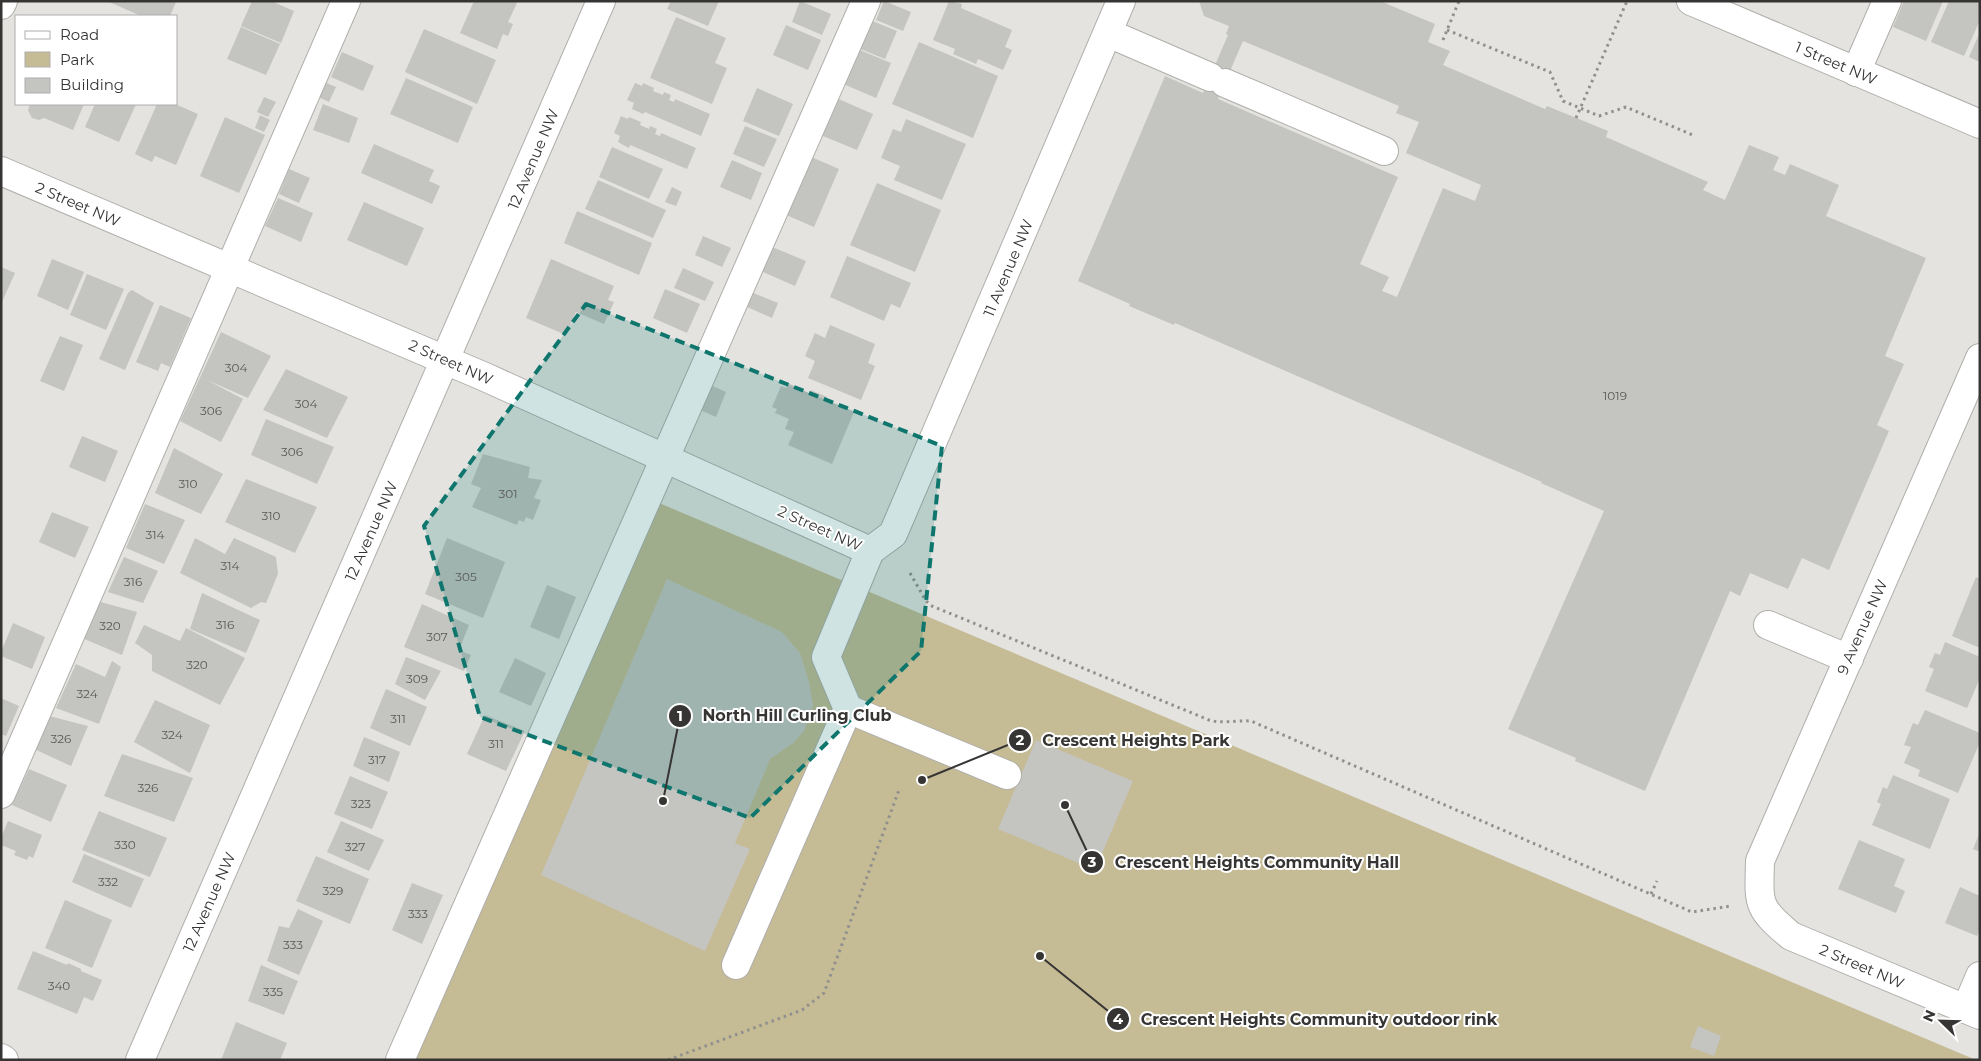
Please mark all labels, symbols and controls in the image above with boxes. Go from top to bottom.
legend [15,15,178,105]
text: Road [60,25,99,44]
street label: 1 Street NW [1792,37,1880,89]
text: Park [60,50,94,69]
text: Building [60,75,124,94]
street label: 12 Avenue NW [503,106,563,212]
street label: 2 Street NW [33,178,124,231]
street label: 11 Avenue NW [979,216,1037,320]
street label: 2 Street NW [406,335,496,389]
house number: 304 [225,360,247,375]
house number: 1019 [1603,388,1627,403]
house number: 304 [295,396,317,411]
house number: 306 [200,403,222,418]
house number: 306 [281,444,303,459]
house number: 310 [178,476,198,491]
street label: 12 Avenue NW [341,478,402,584]
house number: 301 [498,486,518,501]
street label: 2 Street NW [775,501,865,555]
house number: 310 [261,508,281,523]
house number: 314 [145,527,165,542]
house number: 314 [220,558,240,573]
house number: 305 [455,569,477,584]
house number: 316 [124,574,142,589]
street label: 9 Avenue NW [1833,576,1892,678]
house number: 316 [216,617,234,632]
house number: 320 [99,618,121,633]
house number: 307 [426,629,448,644]
house number: 320 [186,657,208,672]
house number: 309 [406,671,428,686]
house number: 324 [76,686,98,701]
callout: North Hill Curling Club [668,700,902,731]
text: 1 [677,706,683,725]
text: North Hill Curling Club [702,706,892,725]
house number: 311 [390,711,406,726]
callout: Crescent Heights Park [1008,725,1240,756]
house number: 324 [161,727,183,742]
text: 2 [1016,730,1025,749]
house number: 326 [51,731,71,746]
text: Crescent Heights Park [1042,731,1230,750]
house number: 311 [488,736,504,751]
house number: 317 [368,752,386,767]
house number: 326 [138,780,158,795]
house number: 323 [351,796,371,811]
house number: 330 [114,837,136,852]
house number: 327 [345,839,365,854]
callout: Crescent Heights Community Hall [1079,846,1409,877]
street label: 12 Avenue NW [179,849,240,955]
text: 3 [1087,852,1097,871]
text: Crescent Heights Community Hall [1115,853,1399,872]
house number: 332 [98,874,118,889]
house number: 329 [323,883,343,898]
house number: 333 [408,906,428,921]
house number: 333 [283,937,303,952]
street label: 2 Street NW [1817,940,1908,993]
house number: 340 [48,978,70,993]
house number: 335 [263,984,283,999]
north arrow [1916,996,1966,1046]
callout: Crescent Heights Community outdoor rink [1105,1004,1507,1035]
text: N [1919,1007,1940,1025]
text: 4 [1113,1009,1124,1028]
text: Crescent Heights Community outdoor rink [1141,1010,1498,1029]

